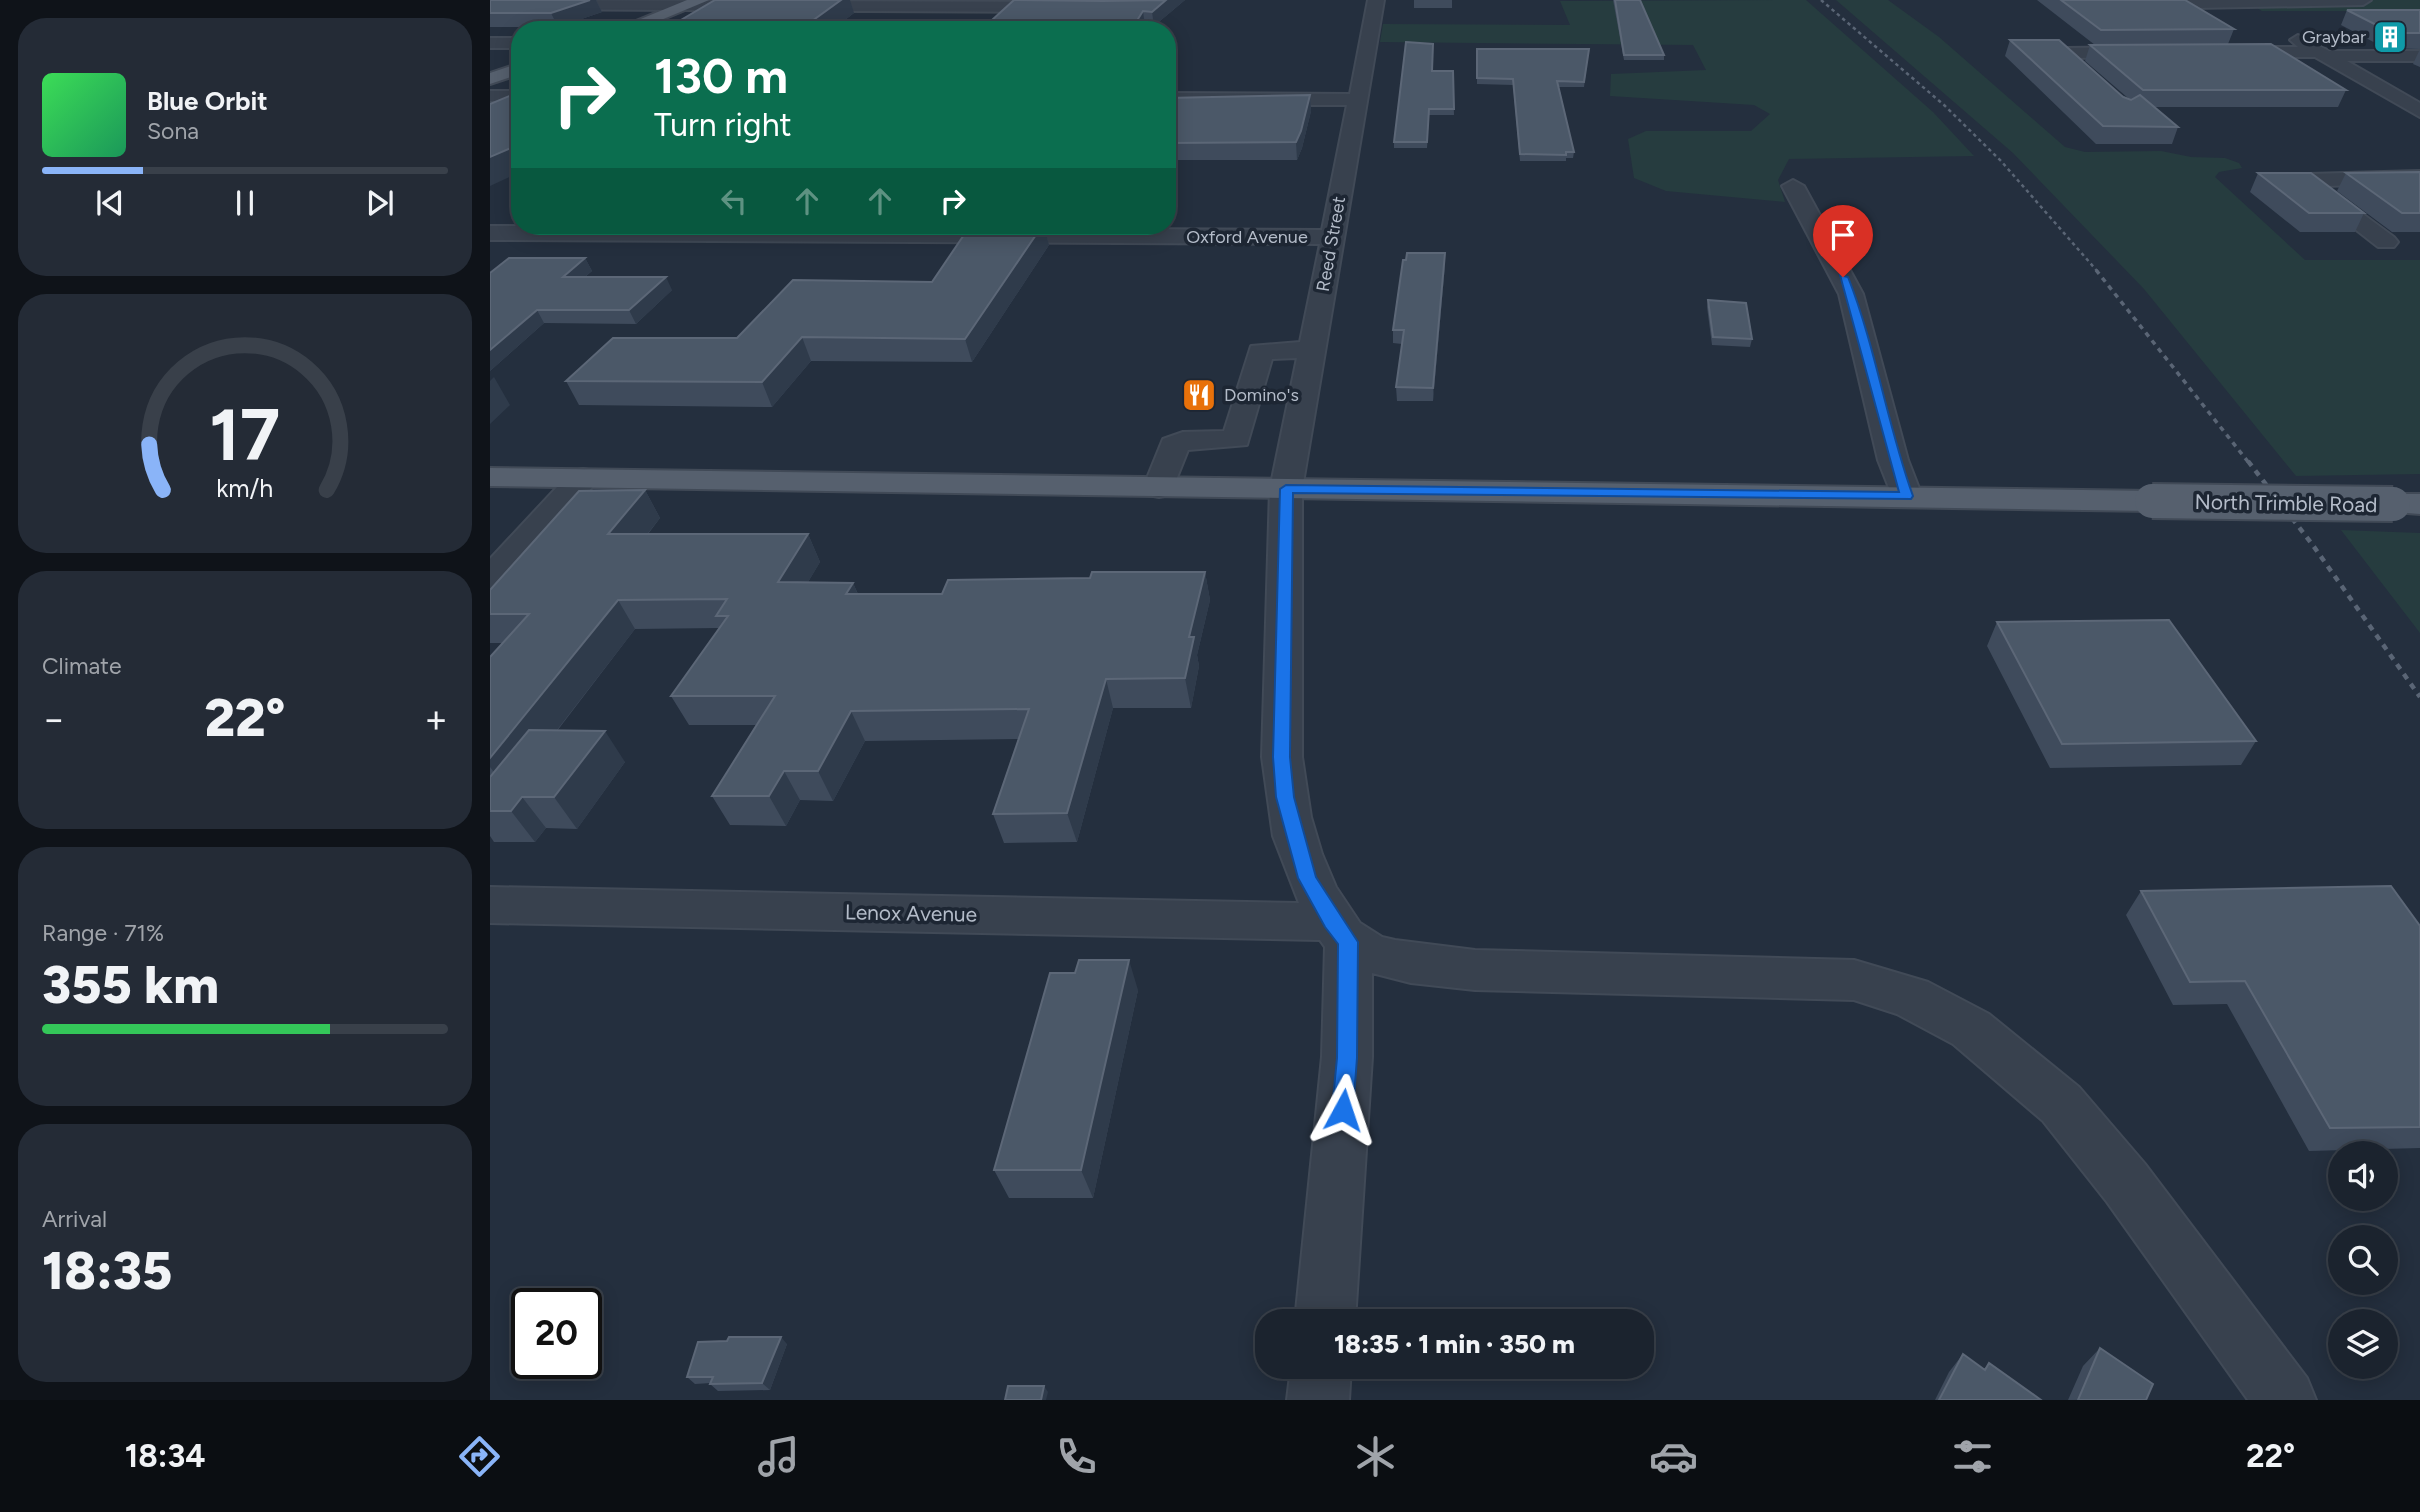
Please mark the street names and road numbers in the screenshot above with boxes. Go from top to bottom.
street label: Reed Street [1312,194,1350,293]
street label: Oxford Avenue [1186,226,1308,248]
street label: North Trimble Road [2194,489,2378,517]
street label: Lenox Avenue [845,899,977,927]

